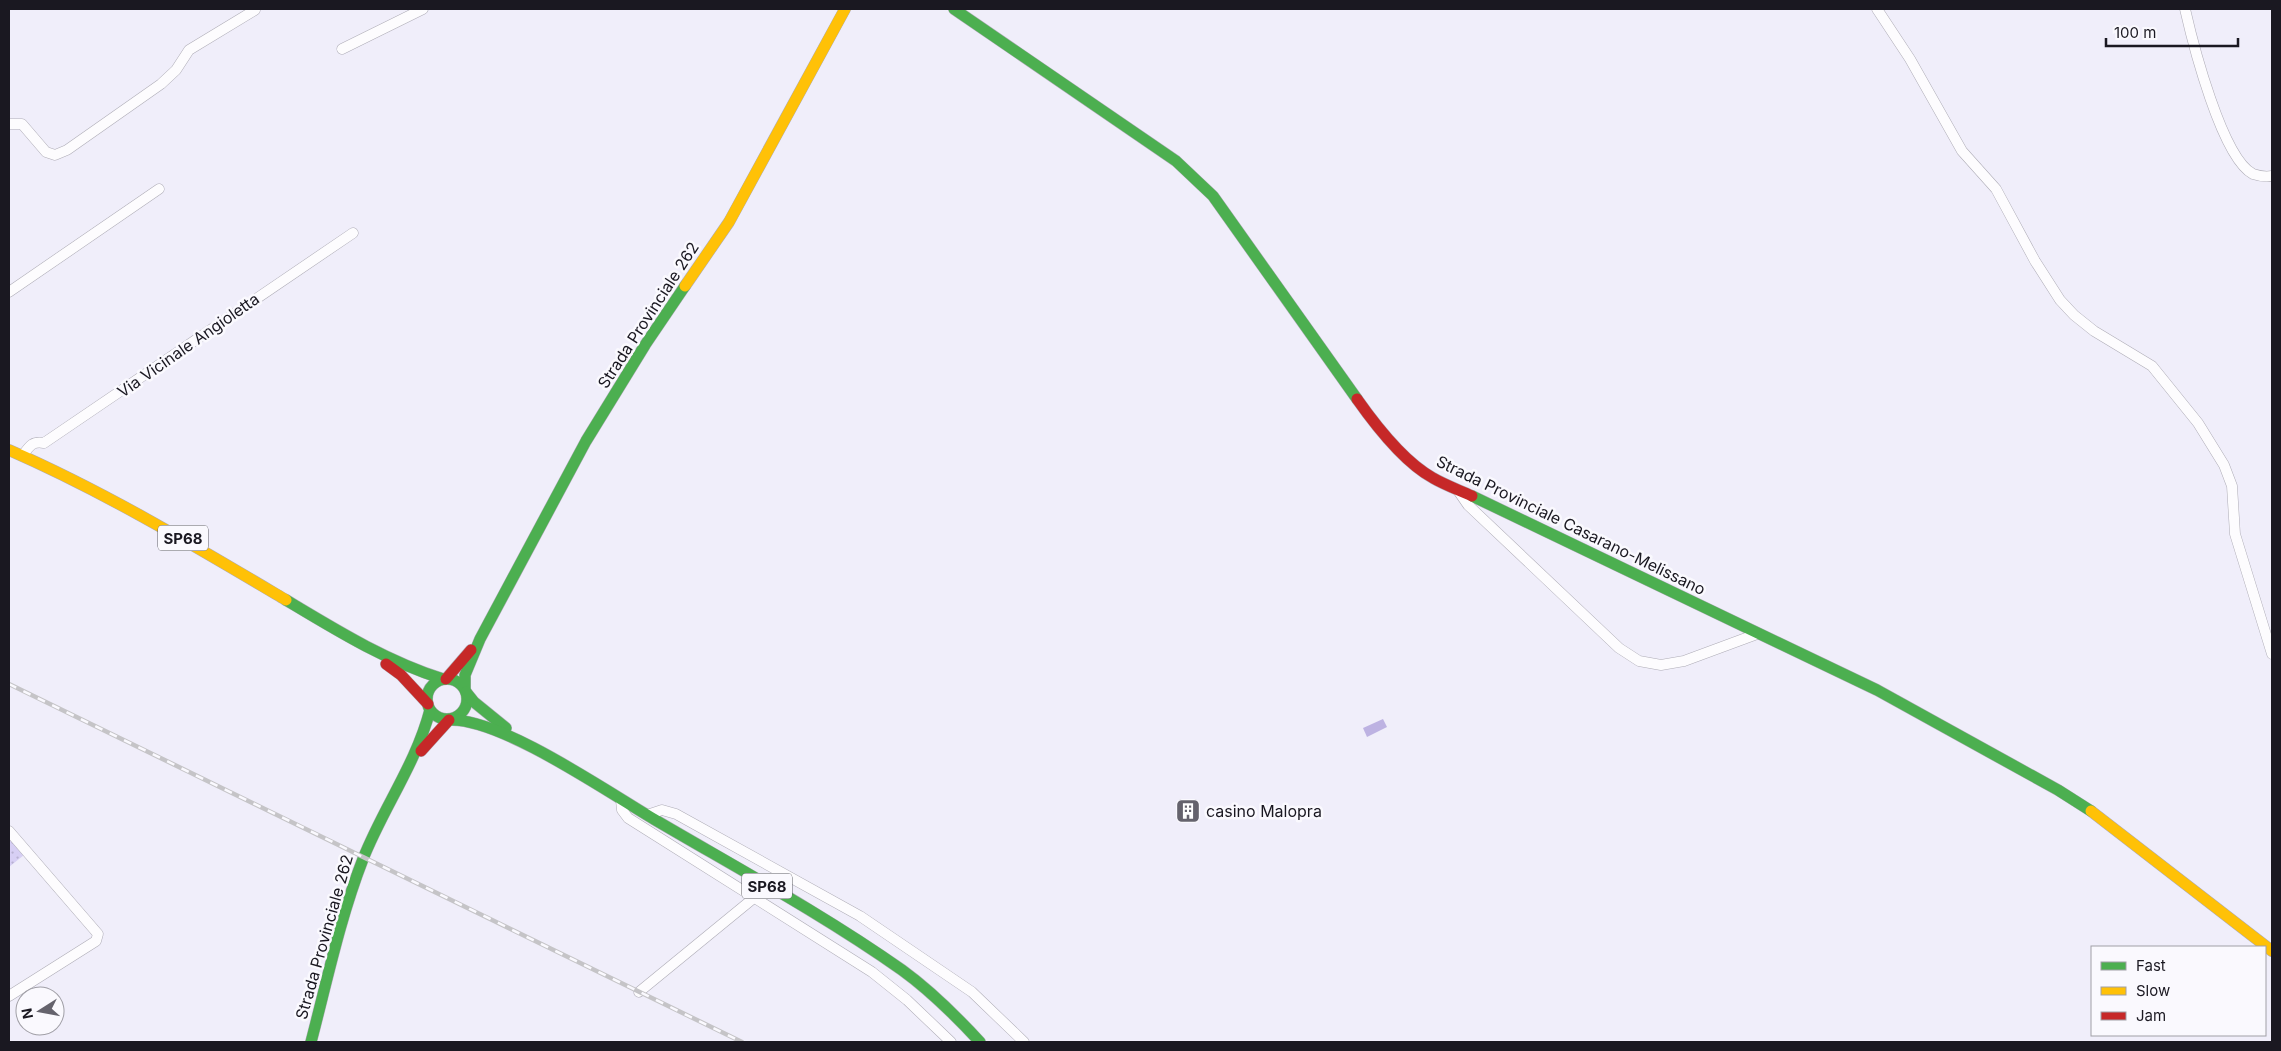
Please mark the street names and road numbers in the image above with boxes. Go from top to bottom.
street label: Strada Provinciale 262 [593,238,703,392]
street label: Via Vicinale Angioletta [113,288,263,402]
street label: Strada Provinciale Casarano-Melissano [1433,451,1709,599]
road number: SP68 [158,526,208,550]
street label: Strada Provinciale 262 [291,852,357,1022]
road number: SP68 [742,874,792,898]

